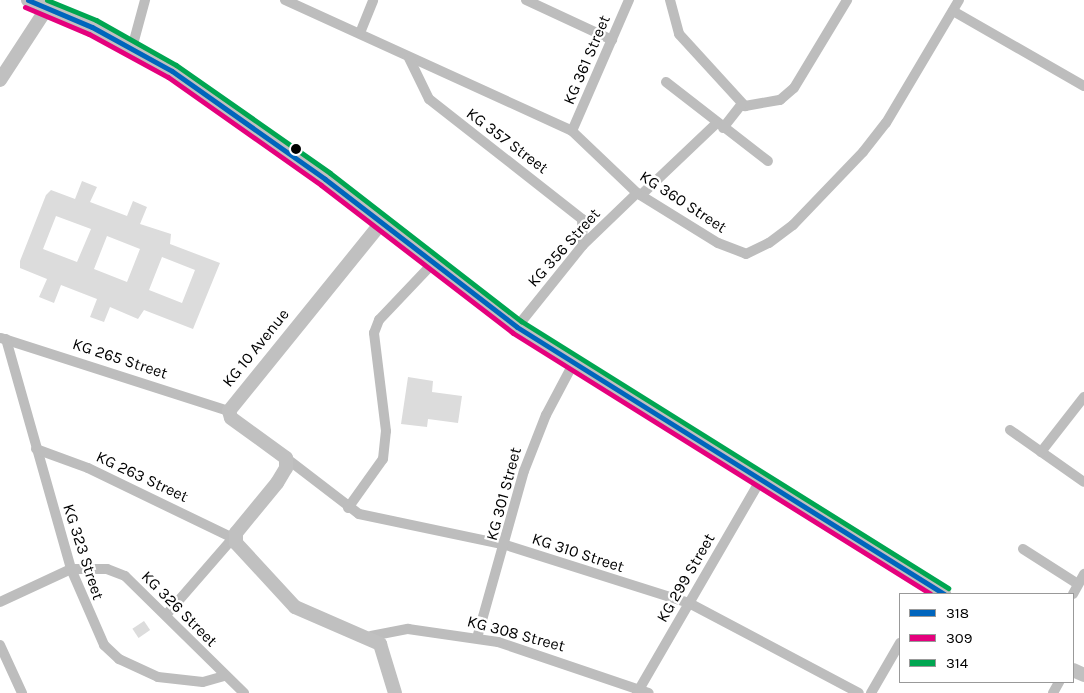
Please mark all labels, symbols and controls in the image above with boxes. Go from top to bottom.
street label: KG 361 Street [560,12,614,108]
street label: KG 357 Street [462,104,552,178]
unlabelled marker [291,144,301,154]
street label: KG 360 Street [636,167,730,237]
street label: KG 356 Street [524,205,604,291]
street label: KG 10 Avenue [219,305,293,391]
street label: KG 265 Street [70,335,170,383]
street label: KG 301 Street [482,445,526,543]
street label: KG 263 Street [93,447,191,507]
street label: KG 323 Street [58,502,108,602]
street label: KG 310 Street [529,529,627,577]
street label: KG 299 Street [653,530,719,626]
street label: KG 326 Street [137,567,221,651]
legend [899,593,1074,683]
text: 318 [946,604,969,622]
street label: KG 308 Street [465,612,567,656]
text: 309 [946,629,972,647]
text: 314 [946,654,968,672]

